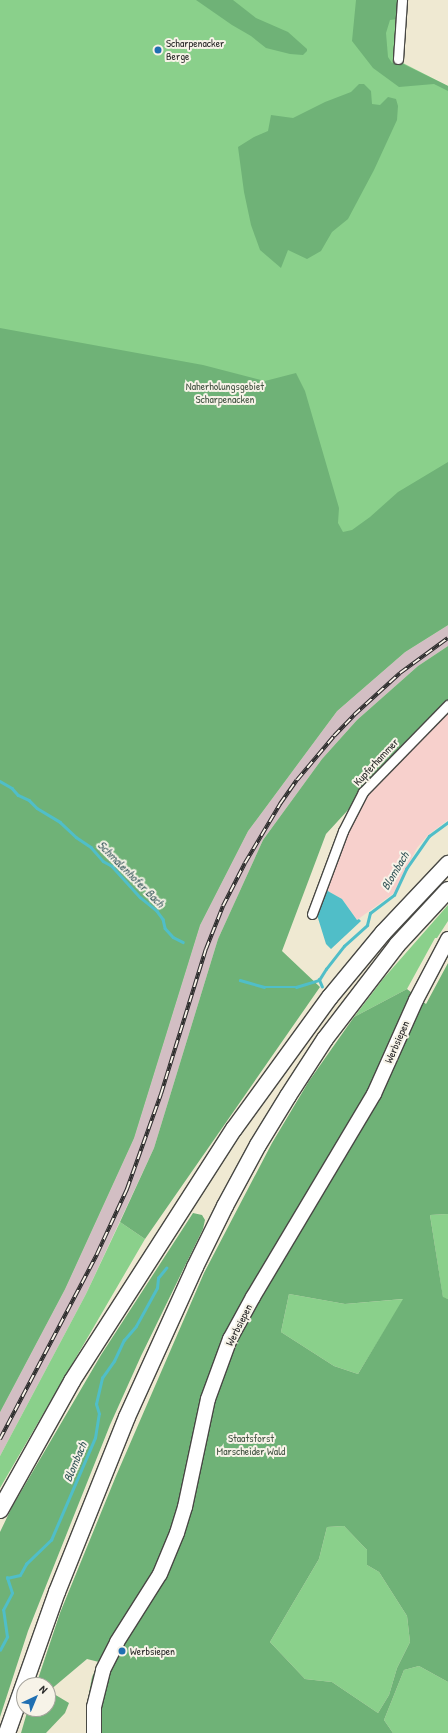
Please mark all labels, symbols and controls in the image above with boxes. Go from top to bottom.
place label: Scharpenacker Berge [166,37,224,63]
marker: Scharpenacker Berge [153,45,163,55]
park label: Naherholungsgebiet Scharpenacken [186,380,264,406]
street label: Kupferhammer [351,736,401,788]
water label: Schmalenhofer Bach [95,838,167,910]
water label: Blombach [378,849,412,893]
street label: Werbsiepen [382,1019,412,1065]
street label: Werbsiepen [223,1302,255,1348]
park label: Staatsforst Marscheider Wald [217,1432,285,1458]
water label: Blombach [60,1440,90,1484]
place label: Werbsiepen [130,1644,175,1658]
marker: Werbsiepen [117,1646,127,1656]
north arrow [16,1677,56,1717]
text: N [37,1682,51,1696]

